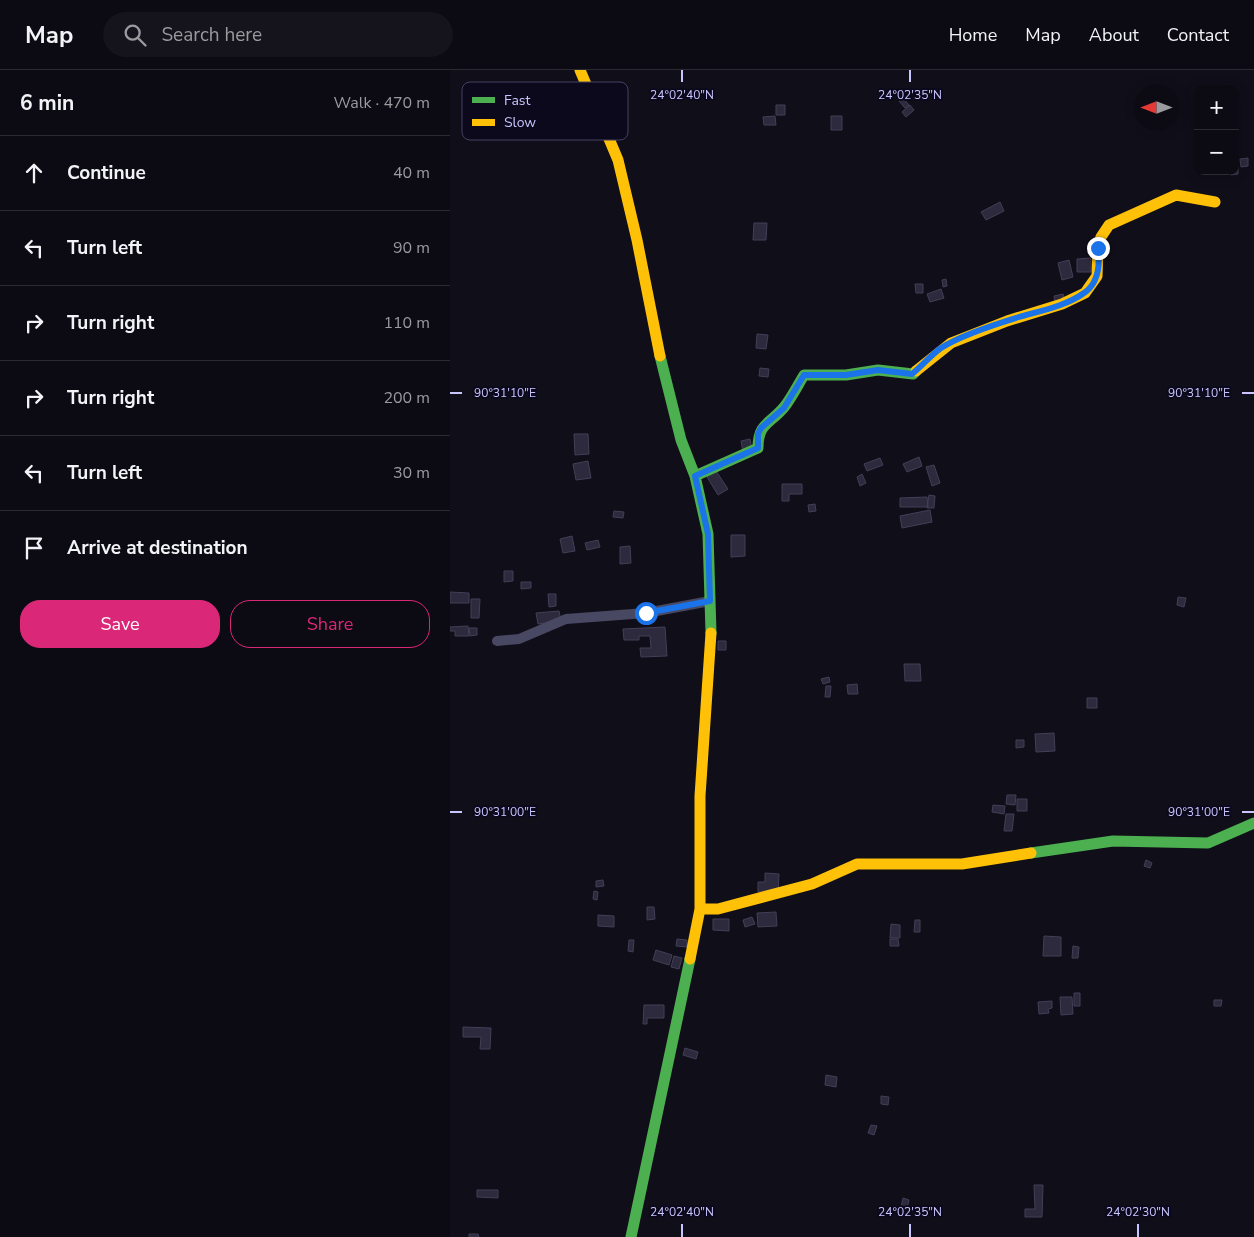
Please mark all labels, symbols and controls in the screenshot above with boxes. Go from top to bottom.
search box [103,12,453,57]
text: Map [25,19,73,51]
icon: search [121,21,149,49]
text: Search here [161,22,262,48]
text: Home [949,23,997,47]
text: Map [1025,23,1061,47]
text: About [1089,23,1139,47]
text: Contact [1167,23,1229,47]
legend [462,82,628,140]
north arrow [1134,85,1179,130]
map controls [1194,85,1239,175]
button: + [1194,85,1239,130]
text: 24°02'40"N [650,87,714,103]
text: 24°02'35"N [878,87,942,103]
text: 6 min [20,89,74,117]
text: Fast [504,91,530,110]
text: Walk · 470 m [334,92,430,114]
text: Slow [504,113,536,132]
button: − [1194,130,1239,175]
icon: ahead [20,159,48,187]
text: Continue [67,160,146,186]
text: 40 m [393,162,430,184]
icon: left [20,234,48,262]
text: Turn left [67,235,142,261]
text: 90 m [393,237,430,259]
route end [1087,237,1110,260]
icon: right [20,309,48,337]
text: Turn right [67,310,154,336]
text: 110 m [383,312,430,334]
icon: right [20,384,48,412]
text: Turn right [67,385,154,411]
text: 90°31'10"E [474,385,536,401]
text: 90°31'10"E [1168,385,1230,401]
text: 200 m [383,387,430,409]
icon: left [20,459,48,487]
text: Turn left [67,460,142,486]
text: 30 m [393,462,430,484]
icon: arrive [20,534,48,562]
text: Arrive at destination [67,535,248,561]
button: Save [20,600,220,648]
button: Share [230,600,430,648]
route start [635,602,658,625]
text: 90°31'00"E [474,804,536,820]
text: 90°31'00"E [1168,804,1230,820]
text: 24°02'40"N [650,1204,714,1220]
text: 24°02'35"N [878,1204,942,1220]
text: 24°02'30"N [1106,1204,1170,1220]

